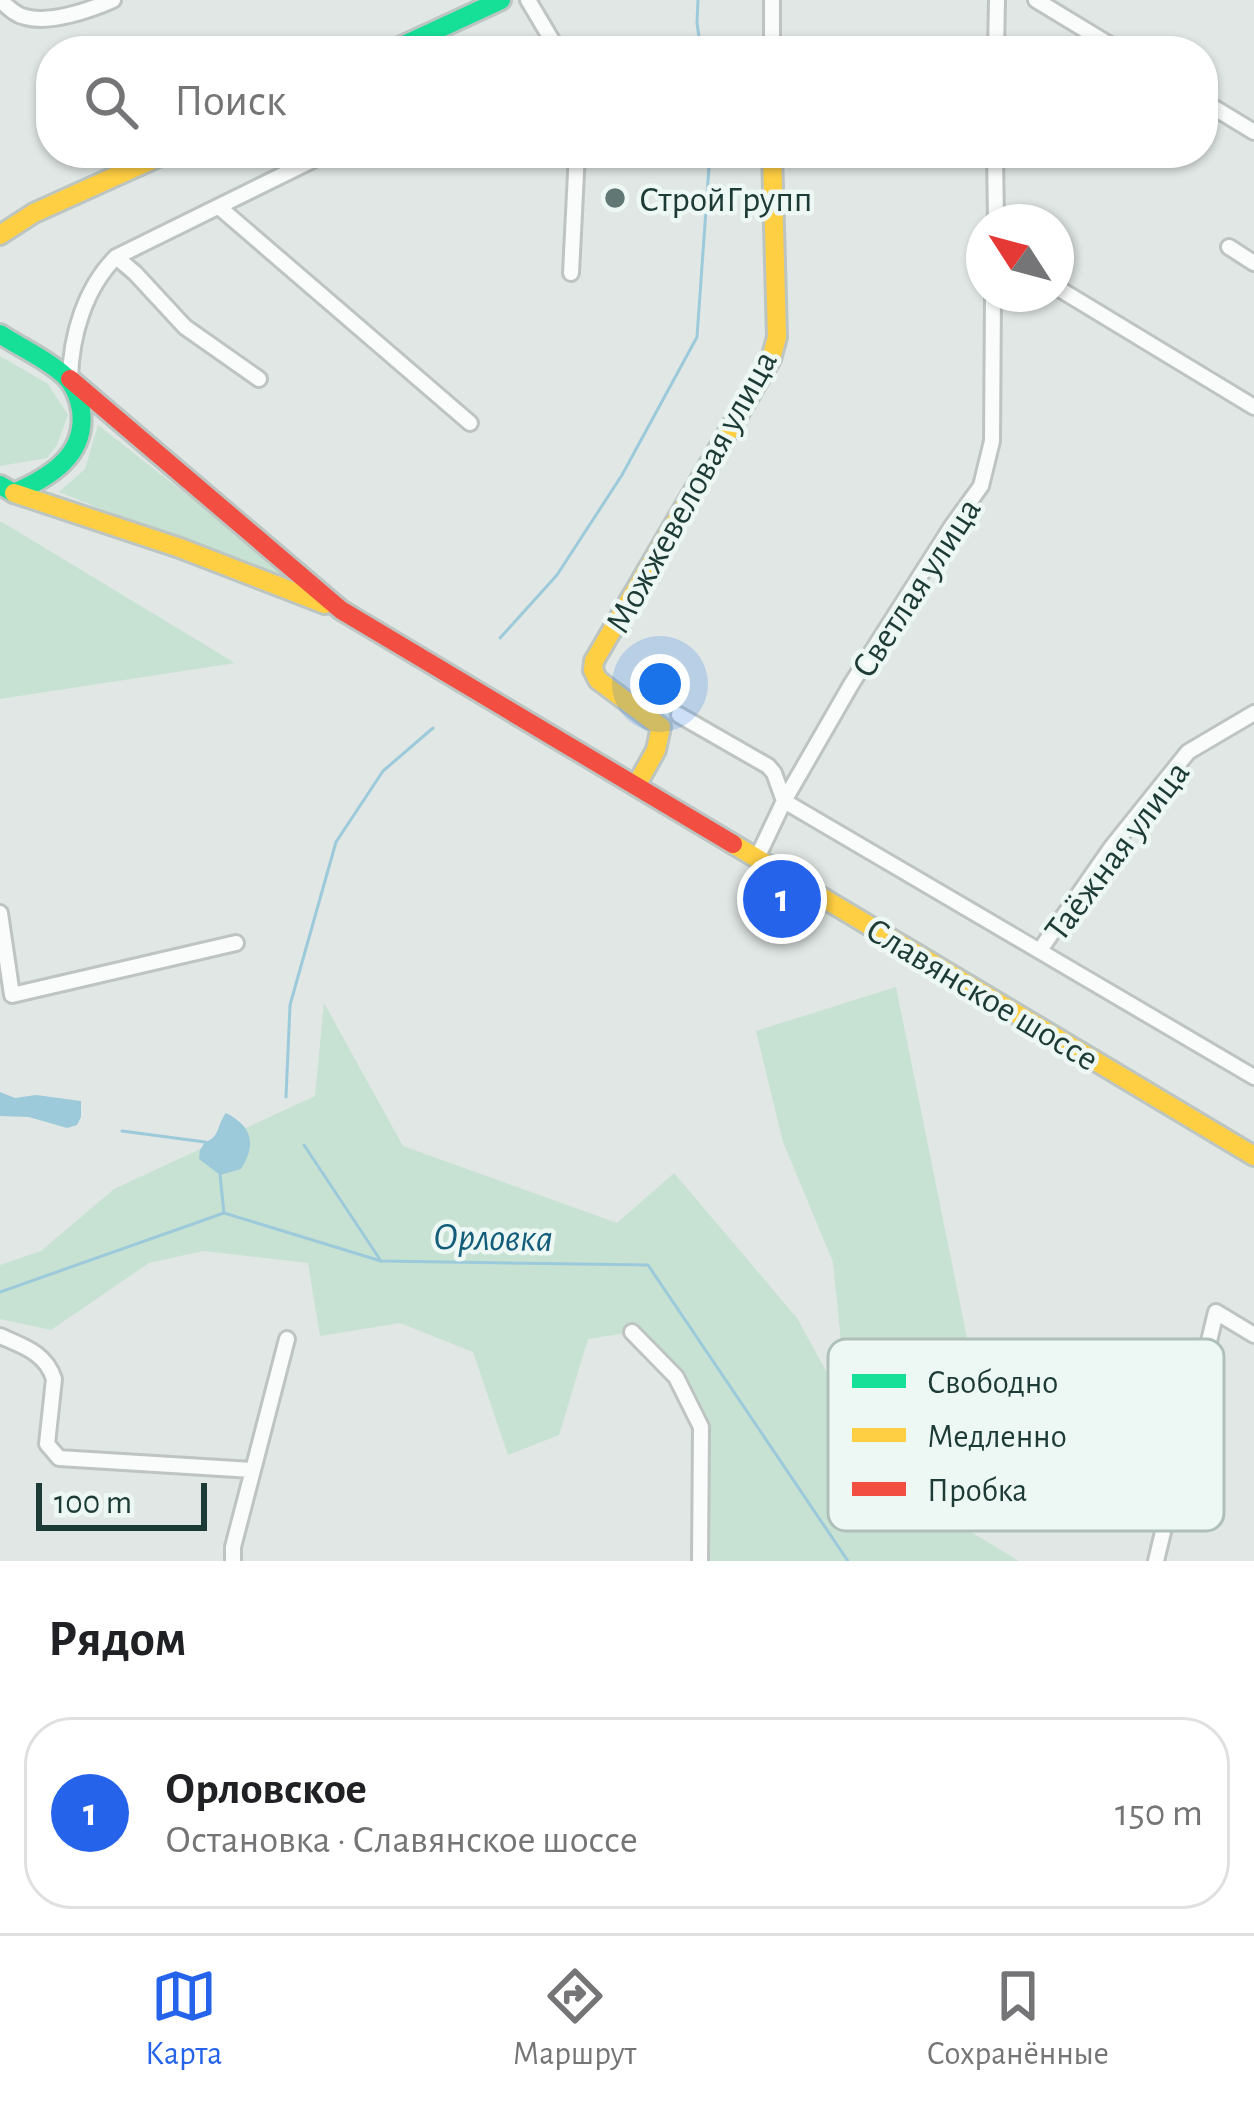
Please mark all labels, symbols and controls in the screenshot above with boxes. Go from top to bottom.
search box [36,36,1218,168]
icon: search [78,69,144,135]
text: Поиск [174,79,286,124]
place label: СтройГрупп [639,182,812,218]
marker: СтройГрупп [602,185,628,211]
north arrow [966,204,1074,312]
street label: Можжевеловая улица [599,345,784,639]
street label: Светлая улица [845,492,988,684]
your location [630,654,690,714]
street label: Таёжная улица [1039,755,1197,948]
pin: 1 [743,854,821,944]
street label: Славянское шоссе [860,911,1104,1078]
water label: Орловка [433,1218,553,1259]
legend [828,1339,1224,1531]
text: Свободно [927,1367,1058,1400]
text: Медленно [927,1421,1067,1454]
text: Пробка [927,1475,1027,1508]
scale bar [36,1477,207,1530]
text: 100 m [54,1487,132,1520]
text: Рядом [48,1614,187,1665]
text: Орловское [165,1767,367,1812]
text: 1 [83,1794,97,1833]
text: 150 m [1115,1794,1203,1833]
text: Остановка · Славянское шоссе [165,1821,638,1860]
tab: Карта [145,1963,222,2075]
tab: Маршрут [513,1963,636,2075]
tab: Сохранённые [927,1963,1109,2075]

